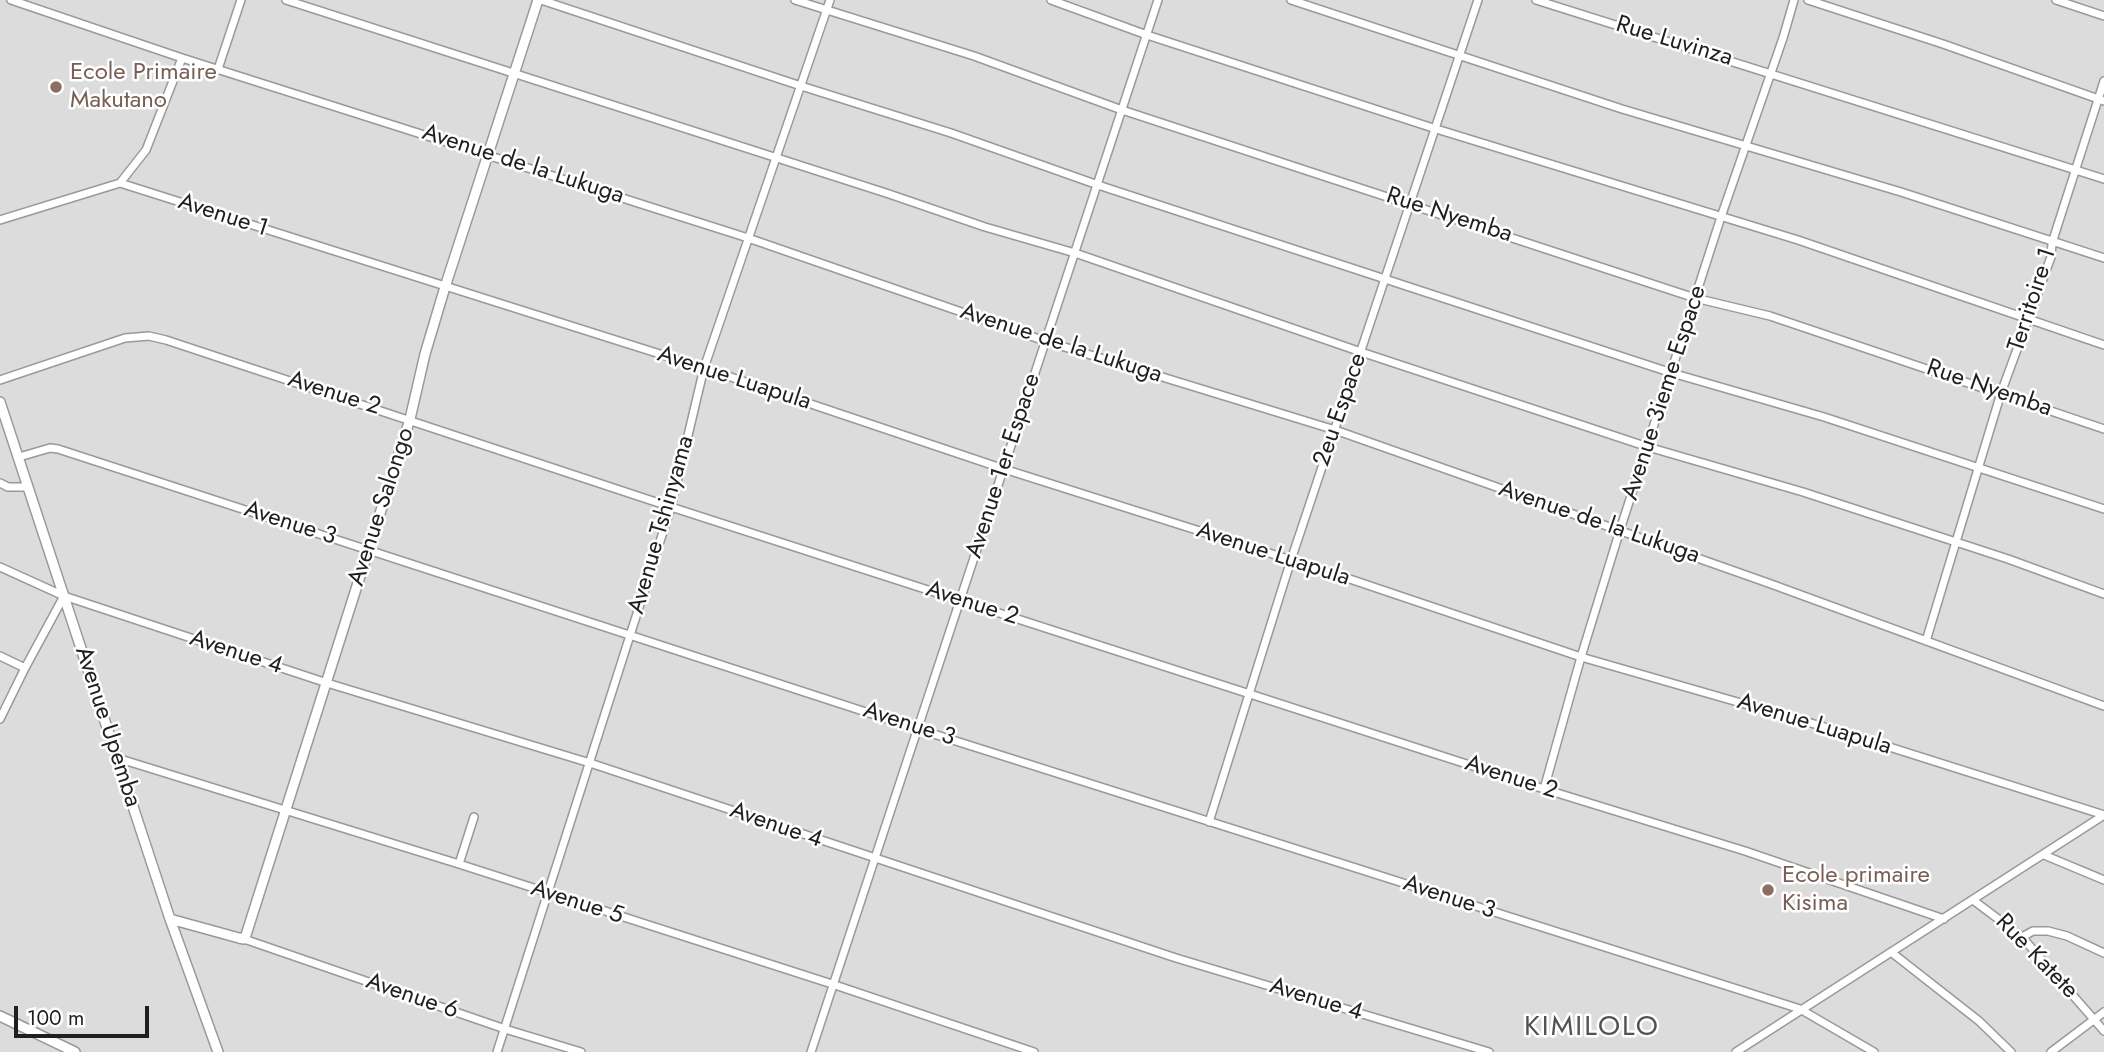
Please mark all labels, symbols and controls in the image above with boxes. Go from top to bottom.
street label: Rue Luvinza [1612,11,1736,73]
place label: Ecole Primaire Makutano [70,59,217,115]
marker: Ecole Primaire Makutano [48,79,64,95]
street label: Avenue de la Lukuga [418,119,628,211]
street label: Rue Nyemba [1382,182,1516,250]
street label: Avenue 1 [174,188,272,244]
street label: Territoire 1 [2003,245,2063,355]
street label: Avenue 3ieme Espace [1617,282,1713,504]
street label: Avenue de la Lukuga [956,298,1166,390]
street label: Avenue Luapula [654,341,814,417]
street label: 2eu Espace [1308,350,1374,470]
street label: Rue Nyemba [1923,354,2055,424]
street label: Avenue 2 [284,366,384,422]
street label: Avenue 1er Espace [961,370,1047,562]
street label: Avenue Salongo [343,424,421,590]
street label: Avenue Tshinyama [623,433,701,617]
street label: Avenue de la Lukuga [1495,475,1703,571]
street label: Avenue 3 [240,496,340,552]
street label: Avenue Luapula [1193,517,1353,593]
street label: Avenue 2 [922,576,1022,632]
street label: Avenue 4 [186,624,286,682]
street label: Avenue Upemba [68,643,146,811]
street label: Avenue Luapula [1733,688,1895,762]
street label: Avenue 3 [859,697,959,753]
street label: Avenue 2 [1461,750,1561,806]
street label: Avenue 4 [726,797,826,855]
place label: Ecole primaire Kisima [1782,862,1930,918]
street label: Avenue 3 [1399,870,1499,926]
street label: Avenue 5 [527,875,627,931]
marker: Ecole primaire Kisima [1760,882,1776,898]
street label: Rue Katete [1988,909,2084,1005]
street label: Avenue 6 [362,968,462,1026]
street label: Avenue 4 [1266,972,1366,1028]
scale bar [18,992,152,1036]
text: 100 m [27,1003,84,1033]
district label: KIMILOLO [1525,1011,1659,1045]

